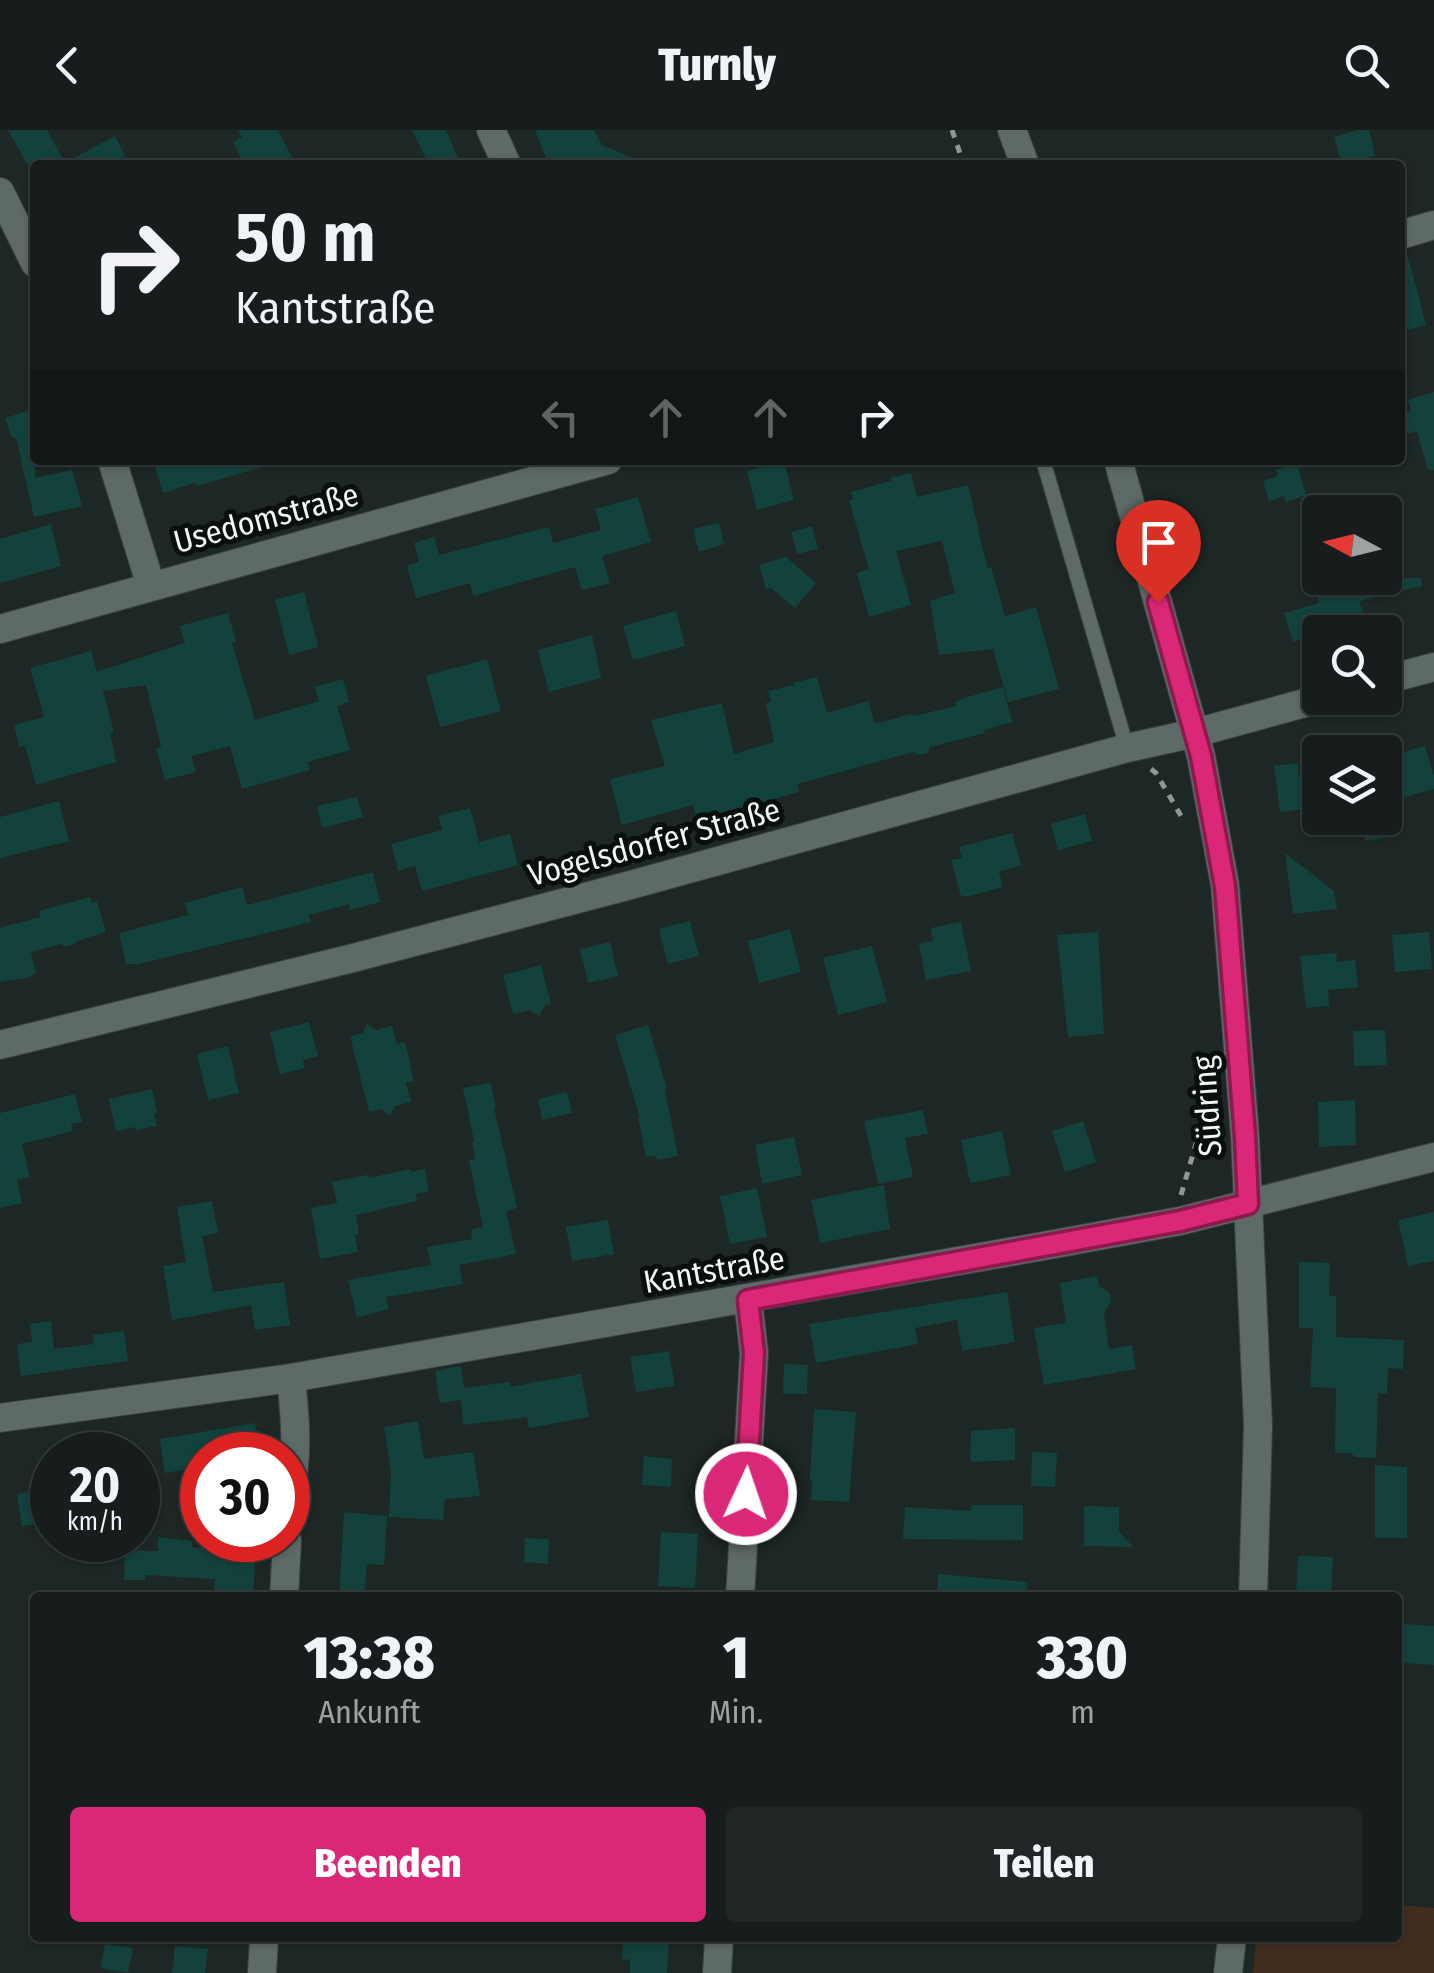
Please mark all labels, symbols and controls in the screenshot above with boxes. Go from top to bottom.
icon: back [40,38,95,93]
text: Turnly [658,38,776,92]
icon: search [1339,38,1394,93]
text: 50 m [235,196,376,280]
icon: right [70,200,200,330]
text: Kantstraße [235,281,436,335]
icon: left [533,390,588,445]
icon: ahead [638,390,693,445]
icon: ahead [743,390,798,445]
icon: right [848,390,903,445]
street label: Usedomstraße [169,475,363,561]
north arrow [1302,495,1402,595]
map controls [1302,495,1402,835]
pin [1116,500,1201,603]
icon: arrive [1131,515,1186,570]
button: search [1302,615,1402,715]
button: layers [1302,735,1402,835]
street label: Vogelsdorfer Straße [524,790,784,894]
street label: Südring [1185,1054,1229,1158]
street label: Kantstraße [640,1239,788,1301]
speed limit sign: 30 [180,1432,310,1562]
position arrow [694,1442,798,1546]
text: 20 [70,1455,120,1515]
text: km/h [67,1507,123,1537]
text: 13:38 [304,1622,435,1694]
text: 1 [723,1622,749,1694]
text: 330 [1037,1622,1128,1694]
text: Ankunft [318,1693,420,1731]
text: Min. [709,1693,763,1731]
text: m [1070,1693,1095,1731]
button: Beenden [70,1807,706,1922]
button: Teilen [726,1807,1362,1922]

